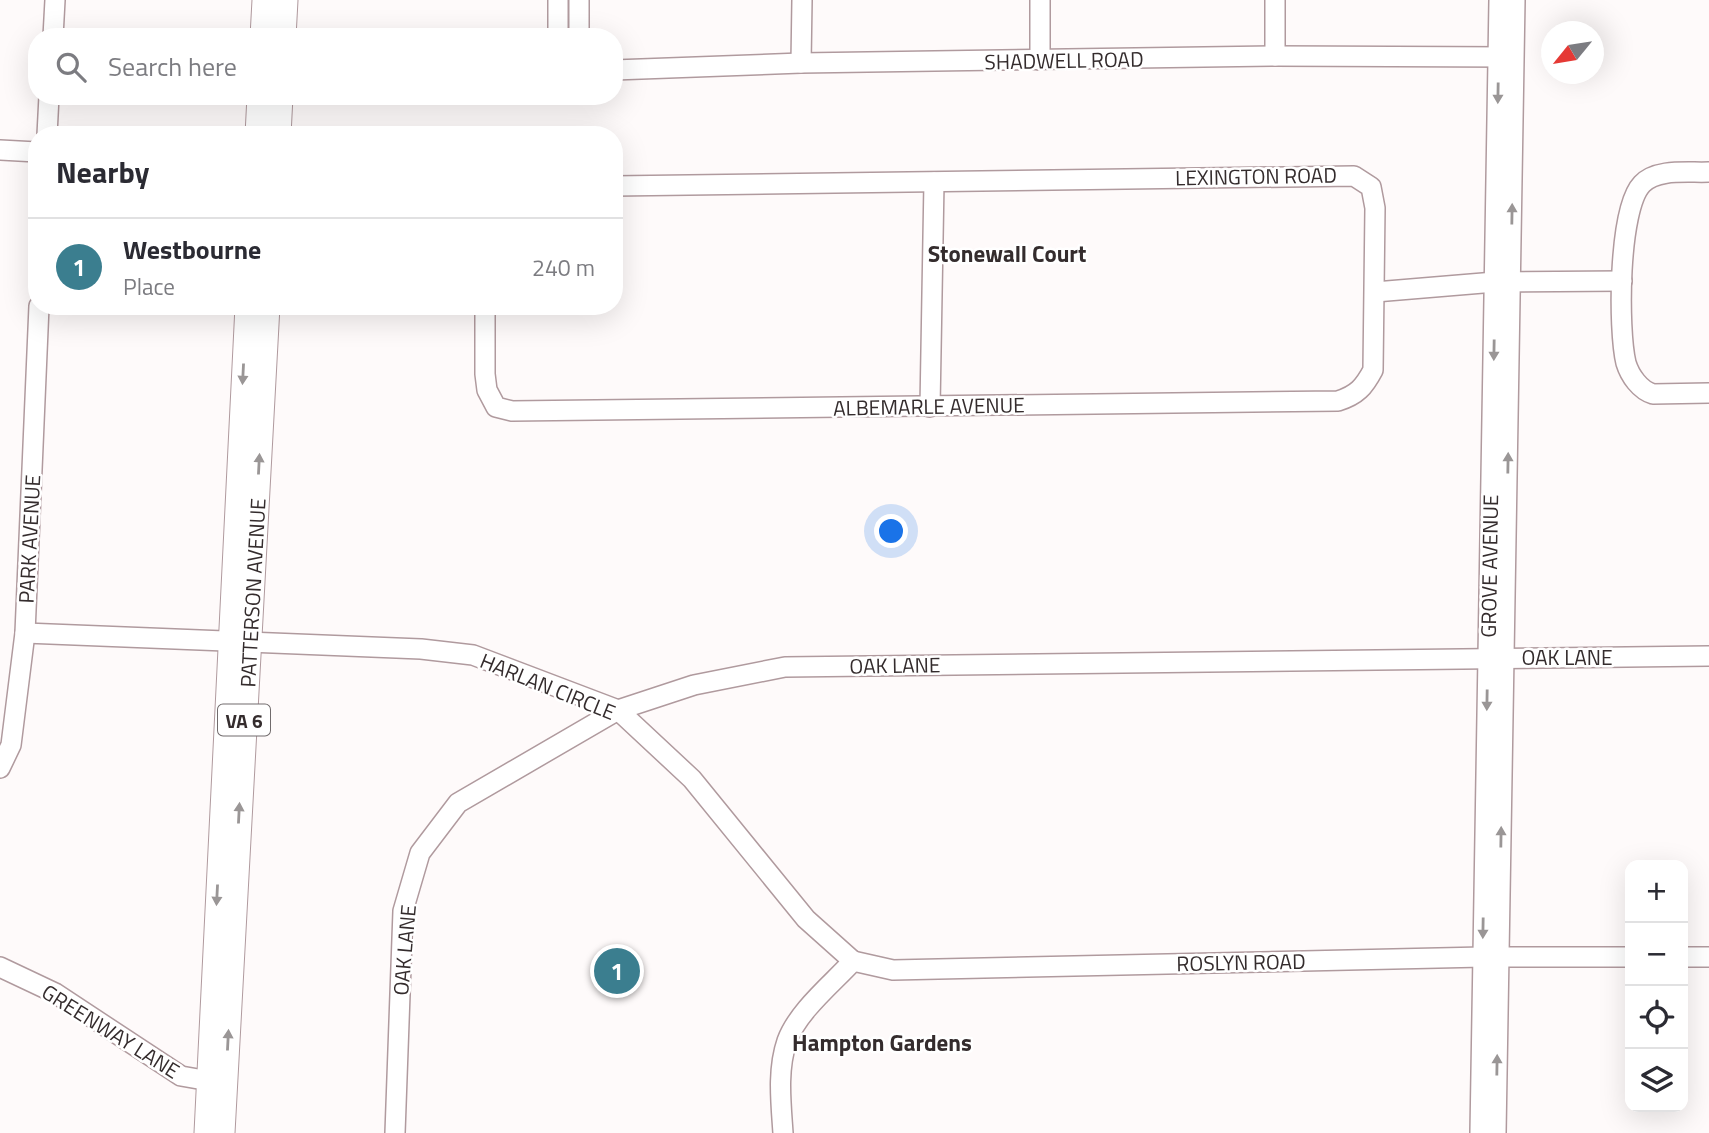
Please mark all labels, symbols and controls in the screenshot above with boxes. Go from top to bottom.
north arrow [1541,21,1604,84]
search box [28,28,623,105]
street label: SHADWELL ROAD [984,43,1144,77]
text: Search here [108,47,237,86]
icon: search [52,48,90,86]
one-way arrow [1492,82,1504,104]
text: Nearby [56,149,149,195]
street label: LEXINGTON ROAD [1175,159,1337,193]
one-way arrow [1506,203,1518,225]
text: Westbourne [123,230,261,269]
district label: Stonewall Court [928,236,1086,271]
text: 1 [73,250,85,285]
text: 240 m [532,250,595,285]
text: Place [123,269,175,304]
one-way arrow [1488,340,1499,362]
one-way arrow [238,364,249,386]
street label: ALBEMARLE AVENUE [833,388,1025,424]
one-way arrow [253,452,264,474]
one-way arrow [1502,452,1513,474]
street label: PARK AVENUE [10,474,48,604]
street label: GROVE AVENUE [1472,494,1506,638]
street label: PATTERSON AVENUE [231,497,274,688]
your location [874,514,908,548]
street label: OAK LANE [1521,641,1613,673]
street label: HARLAN CIRCLE [475,644,621,728]
street label: OAK LANE [849,648,941,682]
one-way arrow [1481,690,1493,712]
road number: VA 6 [218,705,270,736]
one-way arrow [234,802,245,824]
one-way arrow [1496,826,1507,848]
map controls [1625,860,1688,1112]
button: + [1625,860,1688,923]
one-way arrow [211,884,222,906]
street label: OAK LANE [384,903,424,997]
one-way arrow [1478,917,1489,939]
button: − [1625,923,1688,986]
pin: 1 [594,945,640,997]
street label: ROSLYN ROAD [1176,945,1306,979]
street label: GREENWAY LANE [36,976,186,1086]
button: locate [1625,986,1688,1049]
district label: Hampton Gardens [792,1025,972,1060]
one-way arrow [222,1029,233,1051]
button: layers [1625,1049,1688,1112]
one-way arrow [1492,1054,1503,1076]

